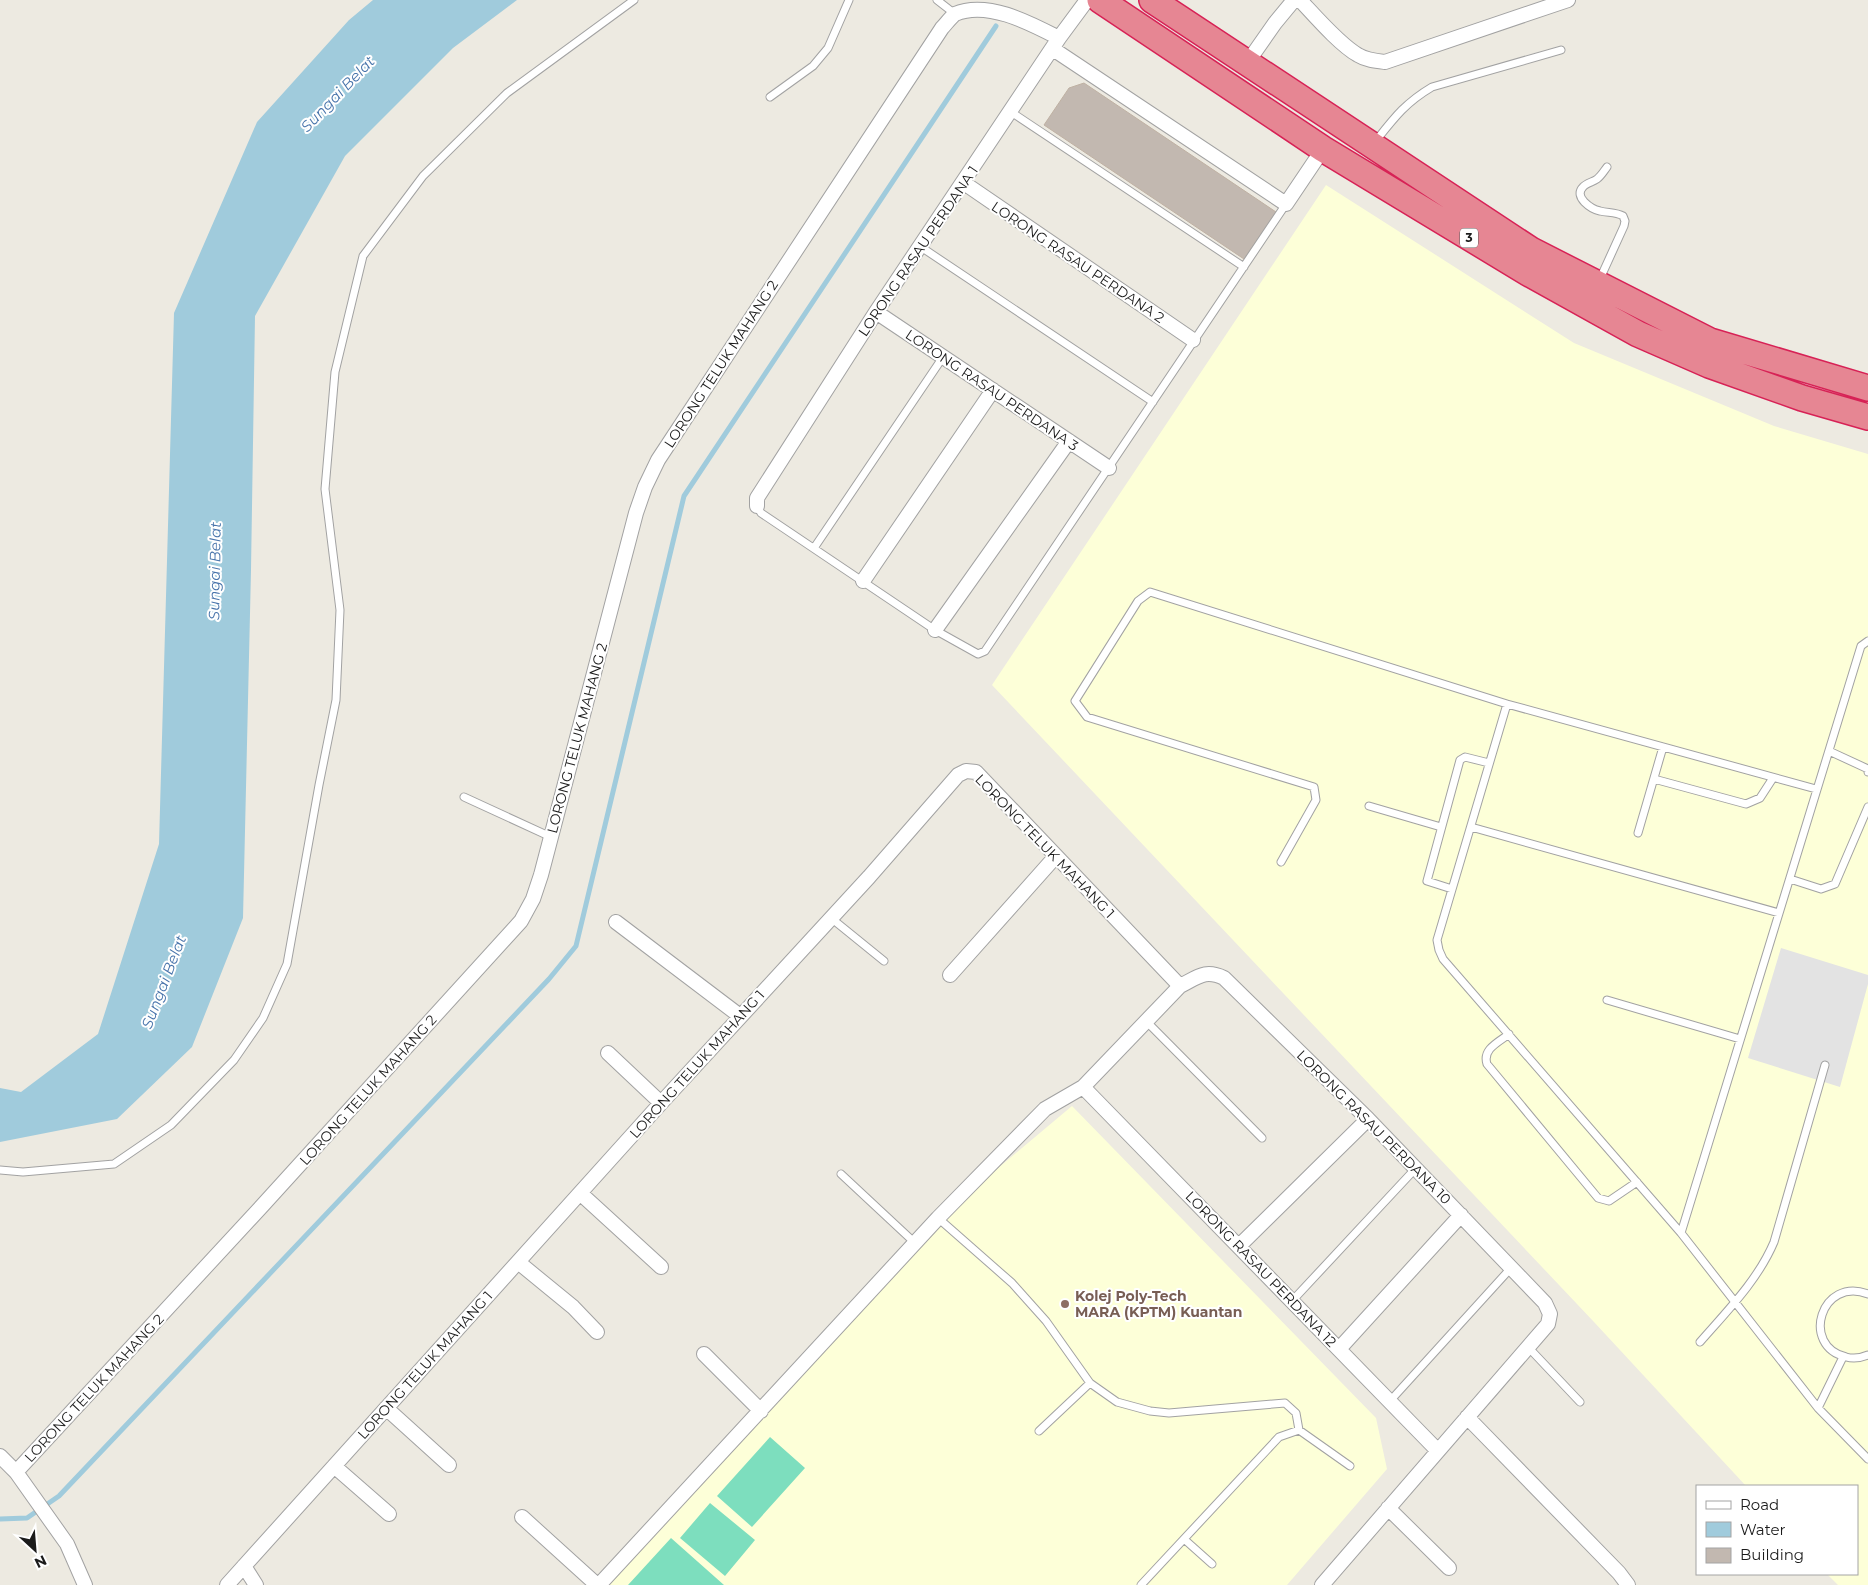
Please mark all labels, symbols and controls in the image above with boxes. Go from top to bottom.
water label: Sungai Belat [297,52,379,136]
street label: LORONG RASAU PERDANA 1 [854,162,982,340]
street label: LORONG RASAU PERDANA 2 [988,197,1168,327]
road number: 3 [1460,228,1478,248]
street label: LORONG TELUK MAHANG 2 [660,277,782,451]
street label: LORONG RASAU PERDANA 3 [902,325,1082,455]
water label: Sungai Belat [204,522,225,620]
street label: LORONG TELUK MAHANG 2 [543,641,611,835]
street label: LORONG TELUK MAHANG 1 [971,770,1119,922]
water label: Sungai Belat [137,932,190,1031]
street label: LORONG TELUK MAHANG 1 [626,986,768,1142]
street label: LORONG TELUK MAHANG 2 [296,1011,440,1169]
street label: LORONG RASAU PERDANA 10 [1293,1046,1455,1208]
street label: LORONG RASAU PERDANA 12 [1182,1187,1340,1351]
street label: LORONG TELUK MAHANG 1 [354,1287,496,1443]
place label: Kolej Poly-Tech MARA (KPTM) Kuantan [1075,1287,1242,1321]
marker: Kolej Poly-Tech MARA (KPTM) Kuantan [1059,1298,1071,1310]
street label: LORONG TELUK MAHANG 2 [20,1310,168,1466]
legend [1696,1485,1858,1575]
text: Road [1740,1495,1779,1514]
text: Water [1740,1520,1786,1539]
north arrow [10,1525,60,1575]
text: Building [1740,1545,1804,1564]
text: N [32,1551,50,1572]

